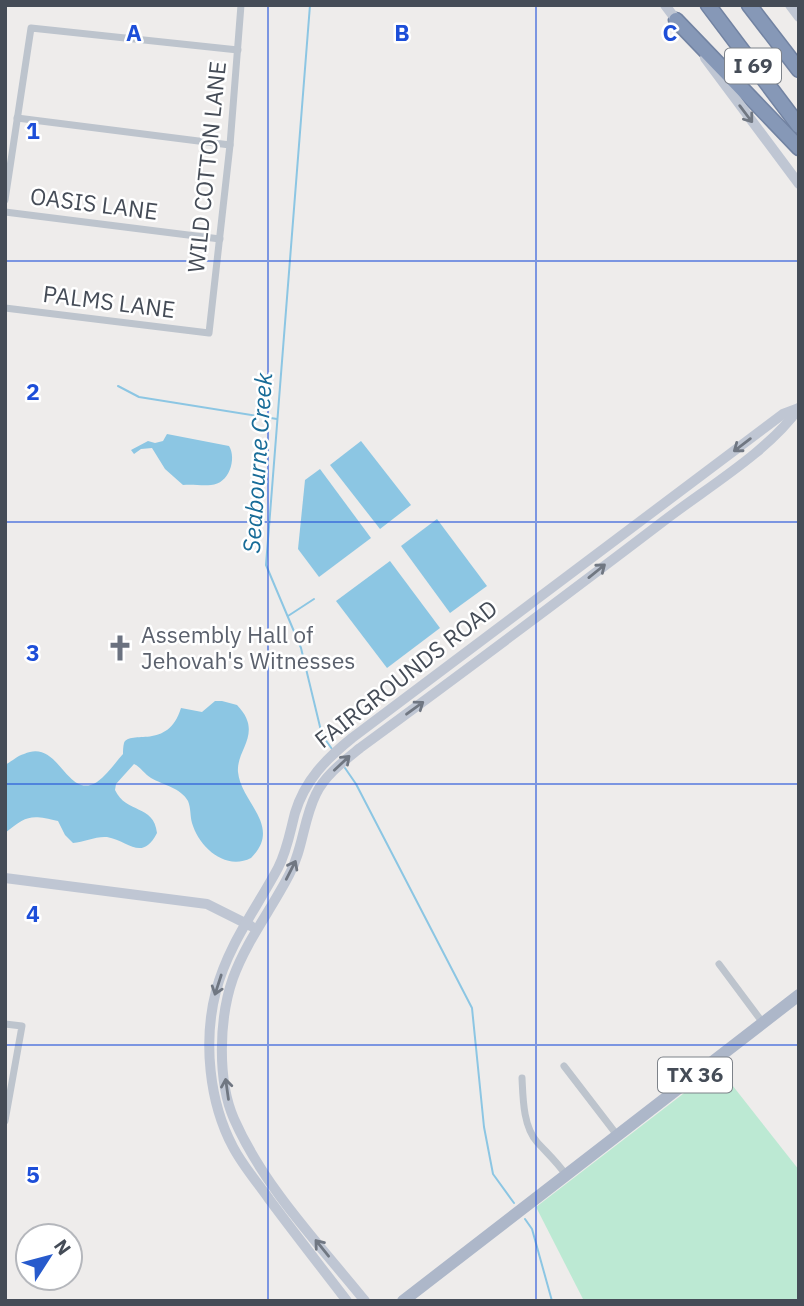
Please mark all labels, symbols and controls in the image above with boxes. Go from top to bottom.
text: A [126,17,142,47]
text: B [394,17,410,47]
text: C [663,17,678,47]
road number: I 69 [725,48,781,84]
street label: WILD COTTON LANE [180,60,232,274]
one-way arrow [739,104,754,123]
text: 1 [26,115,40,145]
street label: OASIS LANE [29,180,160,226]
street label: PALMS LANE [41,278,177,324]
water label: Seabourne Creek [235,371,279,554]
text: 2 [26,376,40,406]
one-way arrow [733,437,752,452]
one-way arrow [587,564,605,579]
street label: FAIRGROUNDS ROAD [308,593,503,754]
place label: Assembly Hall of Jehovah's Witnesses [141,619,356,675]
church icon: Assembly Hall of Jehovah's Witnesses [105,633,135,663]
text: 3 [26,637,40,667]
one-way arrow [405,700,424,715]
one-way arrow [333,755,350,772]
one-way arrow [285,860,299,881]
text: 4 [26,898,40,928]
one-way arrow [211,973,224,995]
road number: TX 36 [658,1058,732,1092]
one-way arrow [220,1078,233,1100]
text: 5 [26,1159,40,1189]
north arrow [14,1222,84,1292]
text: N [49,1234,77,1260]
one-way arrow [314,1240,329,1258]

